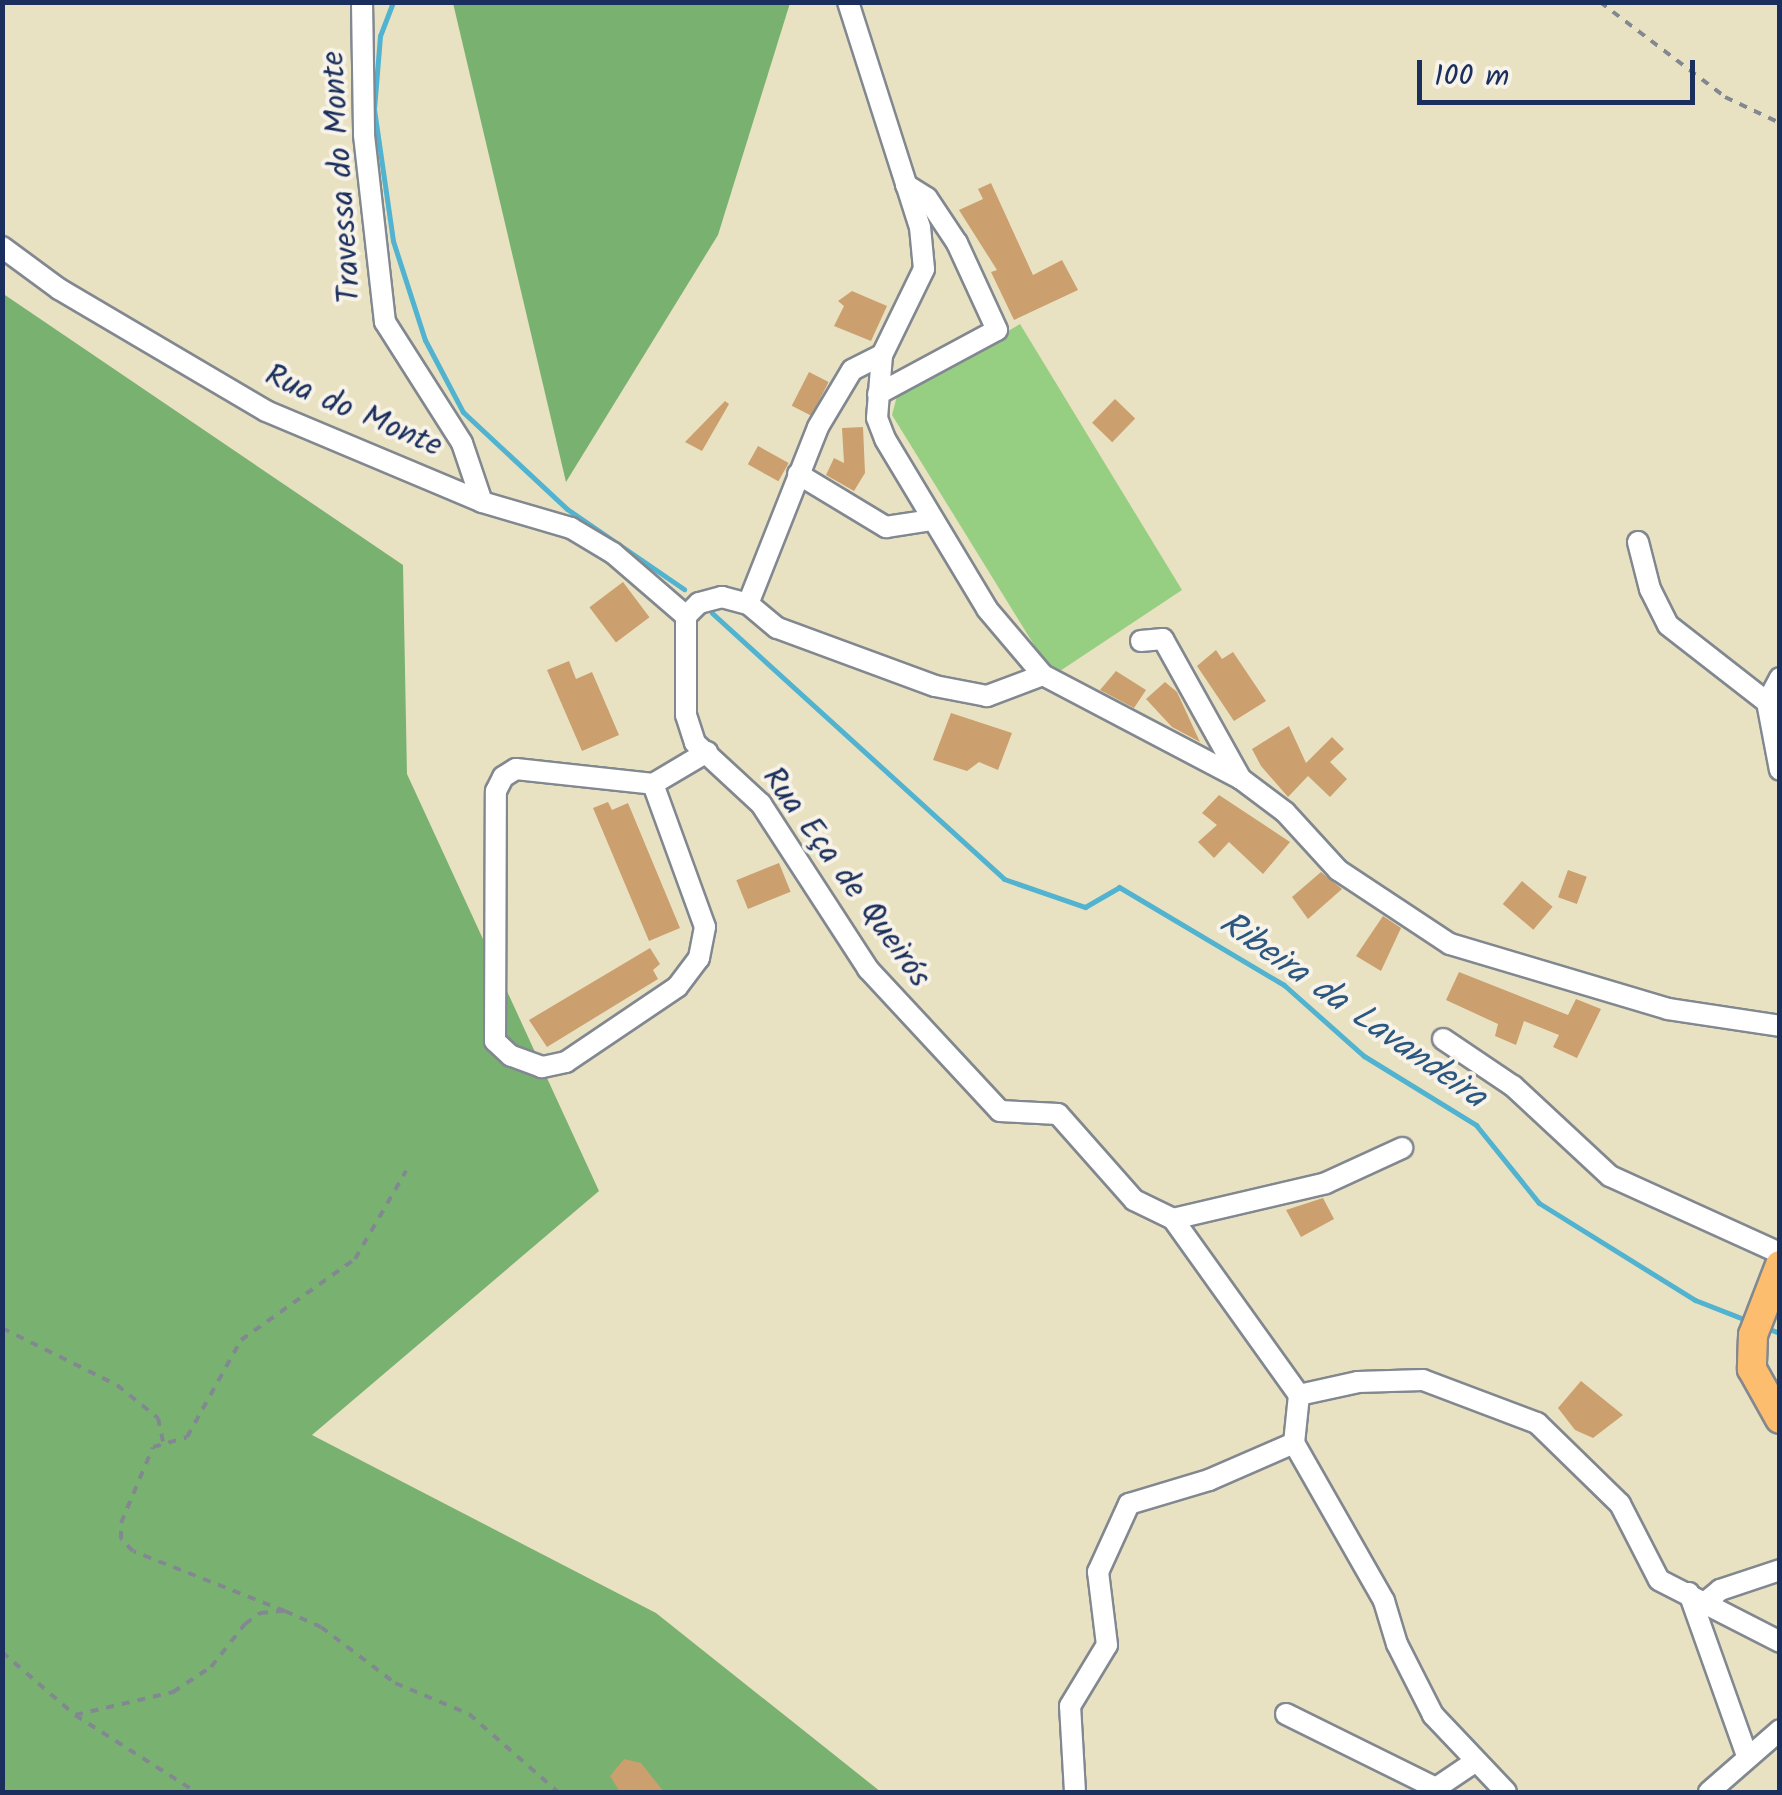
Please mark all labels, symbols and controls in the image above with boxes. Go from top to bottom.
scale bar [1422,40,1700,102]
street label: Travessa do Monte [315,50,371,304]
text: 100 m [1434,53,1509,101]
street label: Rua do Monte [259,357,447,467]
street label: Rua Eça de Queirós [752,760,938,996]
water label: Ribeira da Lavandeira [1210,903,1494,1119]

